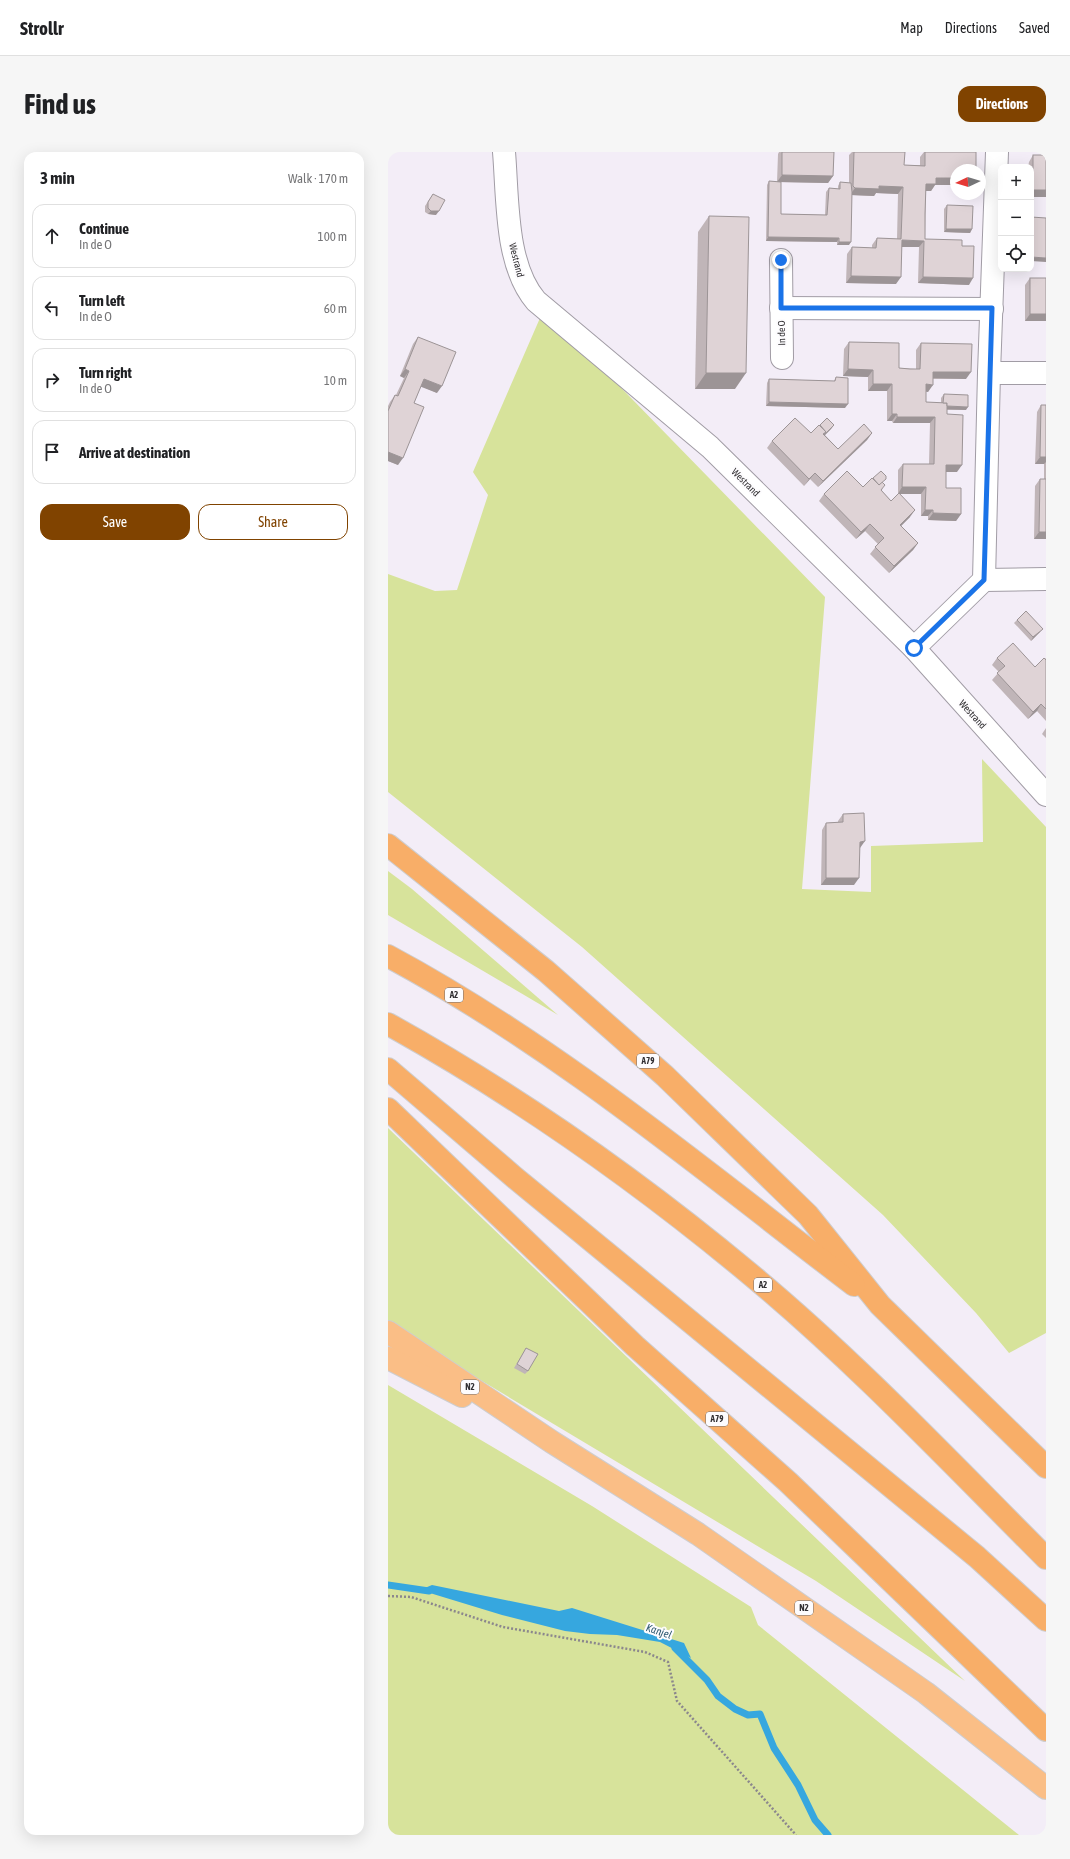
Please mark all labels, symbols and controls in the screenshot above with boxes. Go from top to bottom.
text: Strollr [20,17,64,39]
text: Map [900,20,923,36]
text: Directions [945,20,997,36]
text: Saved [1019,20,1050,36]
button: Directions [958,86,1046,122]
text: Find us [24,88,96,120]
north arrow [950,164,986,200]
map controls [998,164,1034,272]
button: + [998,164,1034,200]
text: 3 min [40,168,75,188]
text: Walk · 170 m [288,171,348,186]
button: − [998,200,1034,236]
text: Continue [79,220,129,237]
icon: ahead [41,225,63,247]
text: 100 m [318,229,347,244]
button: locate [998,236,1034,272]
text: In de O [79,237,112,252]
street label: Westrand [507,242,526,279]
route end [772,251,790,269]
text: Turn left [79,292,125,309]
icon: left [41,297,63,319]
text: 60 m [324,301,347,316]
text: In de O [79,309,112,324]
street label: In de O [776,320,787,346]
text: Turn right [79,364,132,381]
icon: right [41,369,63,391]
text: 10 m [324,373,347,388]
text: In de O [79,381,112,396]
icon: arrive [41,441,63,463]
text: Arrive at destination [79,444,190,461]
street label: Westrand [729,466,762,499]
button: Save [40,504,190,540]
button: Share [198,504,348,540]
route start [905,639,923,657]
street label: Westrand [957,698,989,731]
road number: A2 [445,988,463,1002]
road number: A79 [637,1054,659,1068]
road number: A2 [754,1278,772,1292]
road number: N2 [461,1380,479,1394]
road number: A79 [706,1412,728,1426]
road number: N2 [795,1601,813,1615]
water label: Kanjel [645,1621,673,1641]

